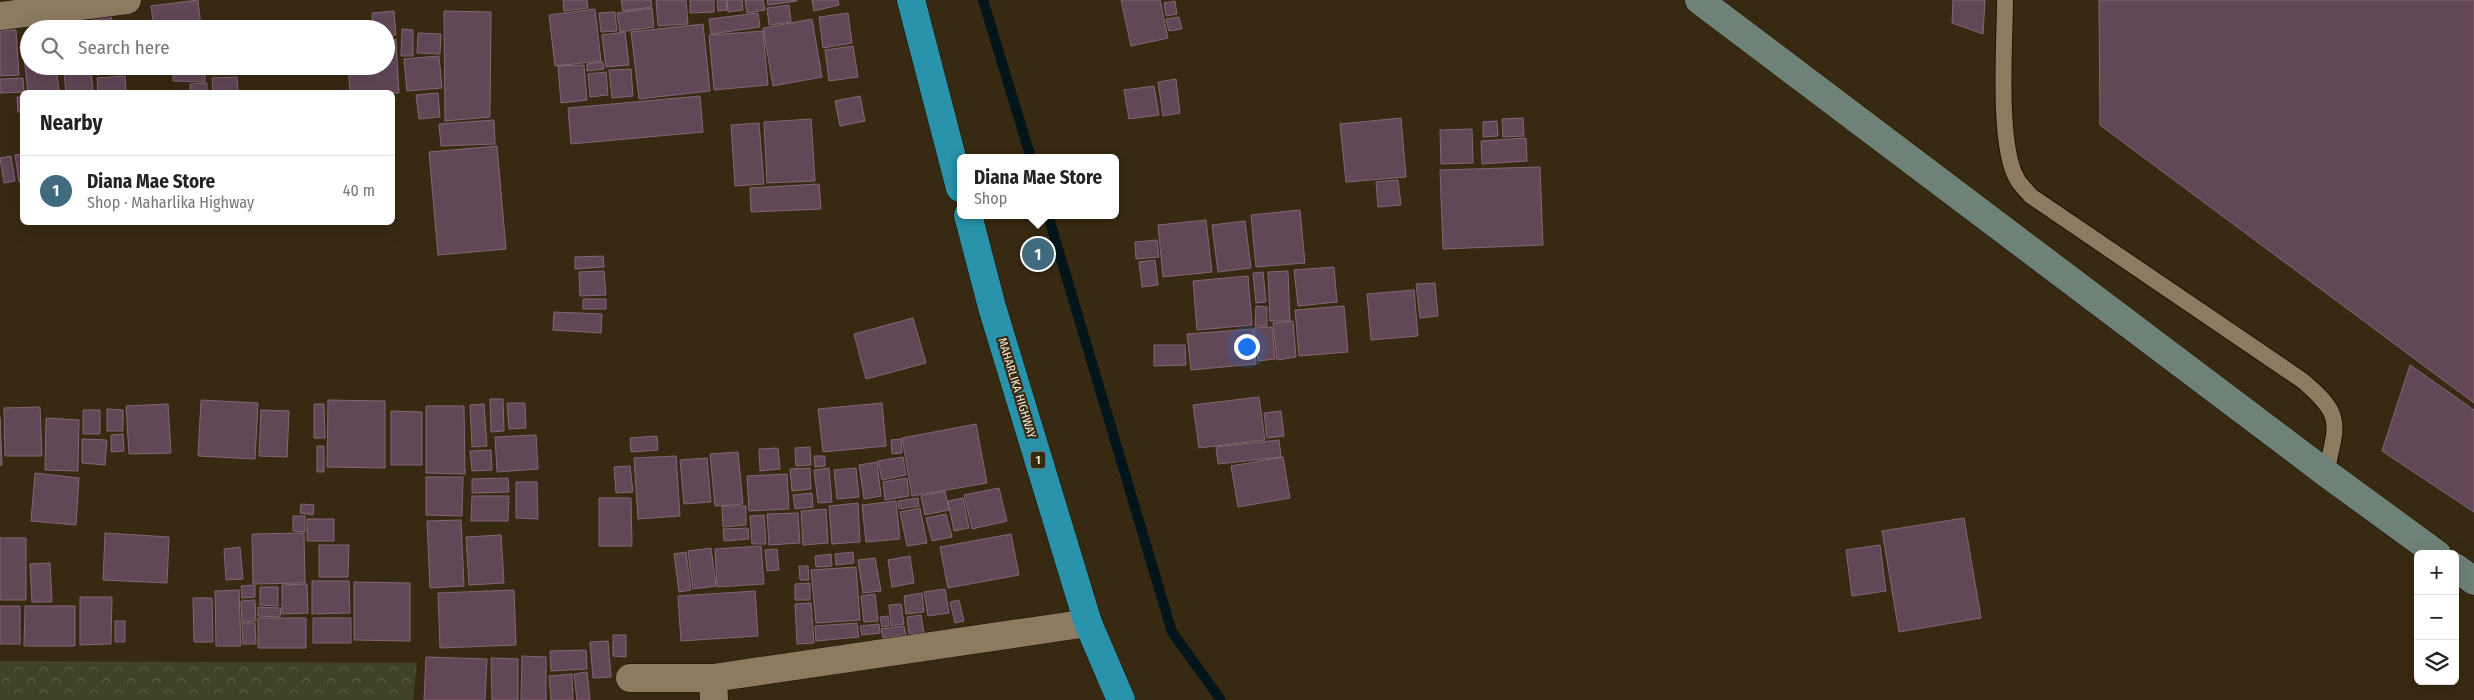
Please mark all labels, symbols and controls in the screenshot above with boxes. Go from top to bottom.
search box [20,20,395,75]
icon: search [38,34,66,62]
text: Search here [78,36,170,59]
text: Nearby [40,110,102,136]
popup [957,154,1119,219]
text: Diana Mae Store [974,166,1102,189]
text: Diana Mae Store [87,170,215,193]
text: 1 [53,181,59,200]
text: 40 m [343,181,375,200]
text: Shop [974,189,1007,208]
text: Shop · Maharlika Highway [87,193,254,212]
pin: 1 [1022,235,1054,273]
your location [1234,334,1260,360]
street label: MAHARLIKA HIGHWAY [995,336,1039,440]
road number: 1 [1030,452,1046,468]
map controls [2414,550,2459,685]
button: + [2414,550,2459,595]
button: − [2414,595,2459,640]
button: layers [2414,640,2459,685]

